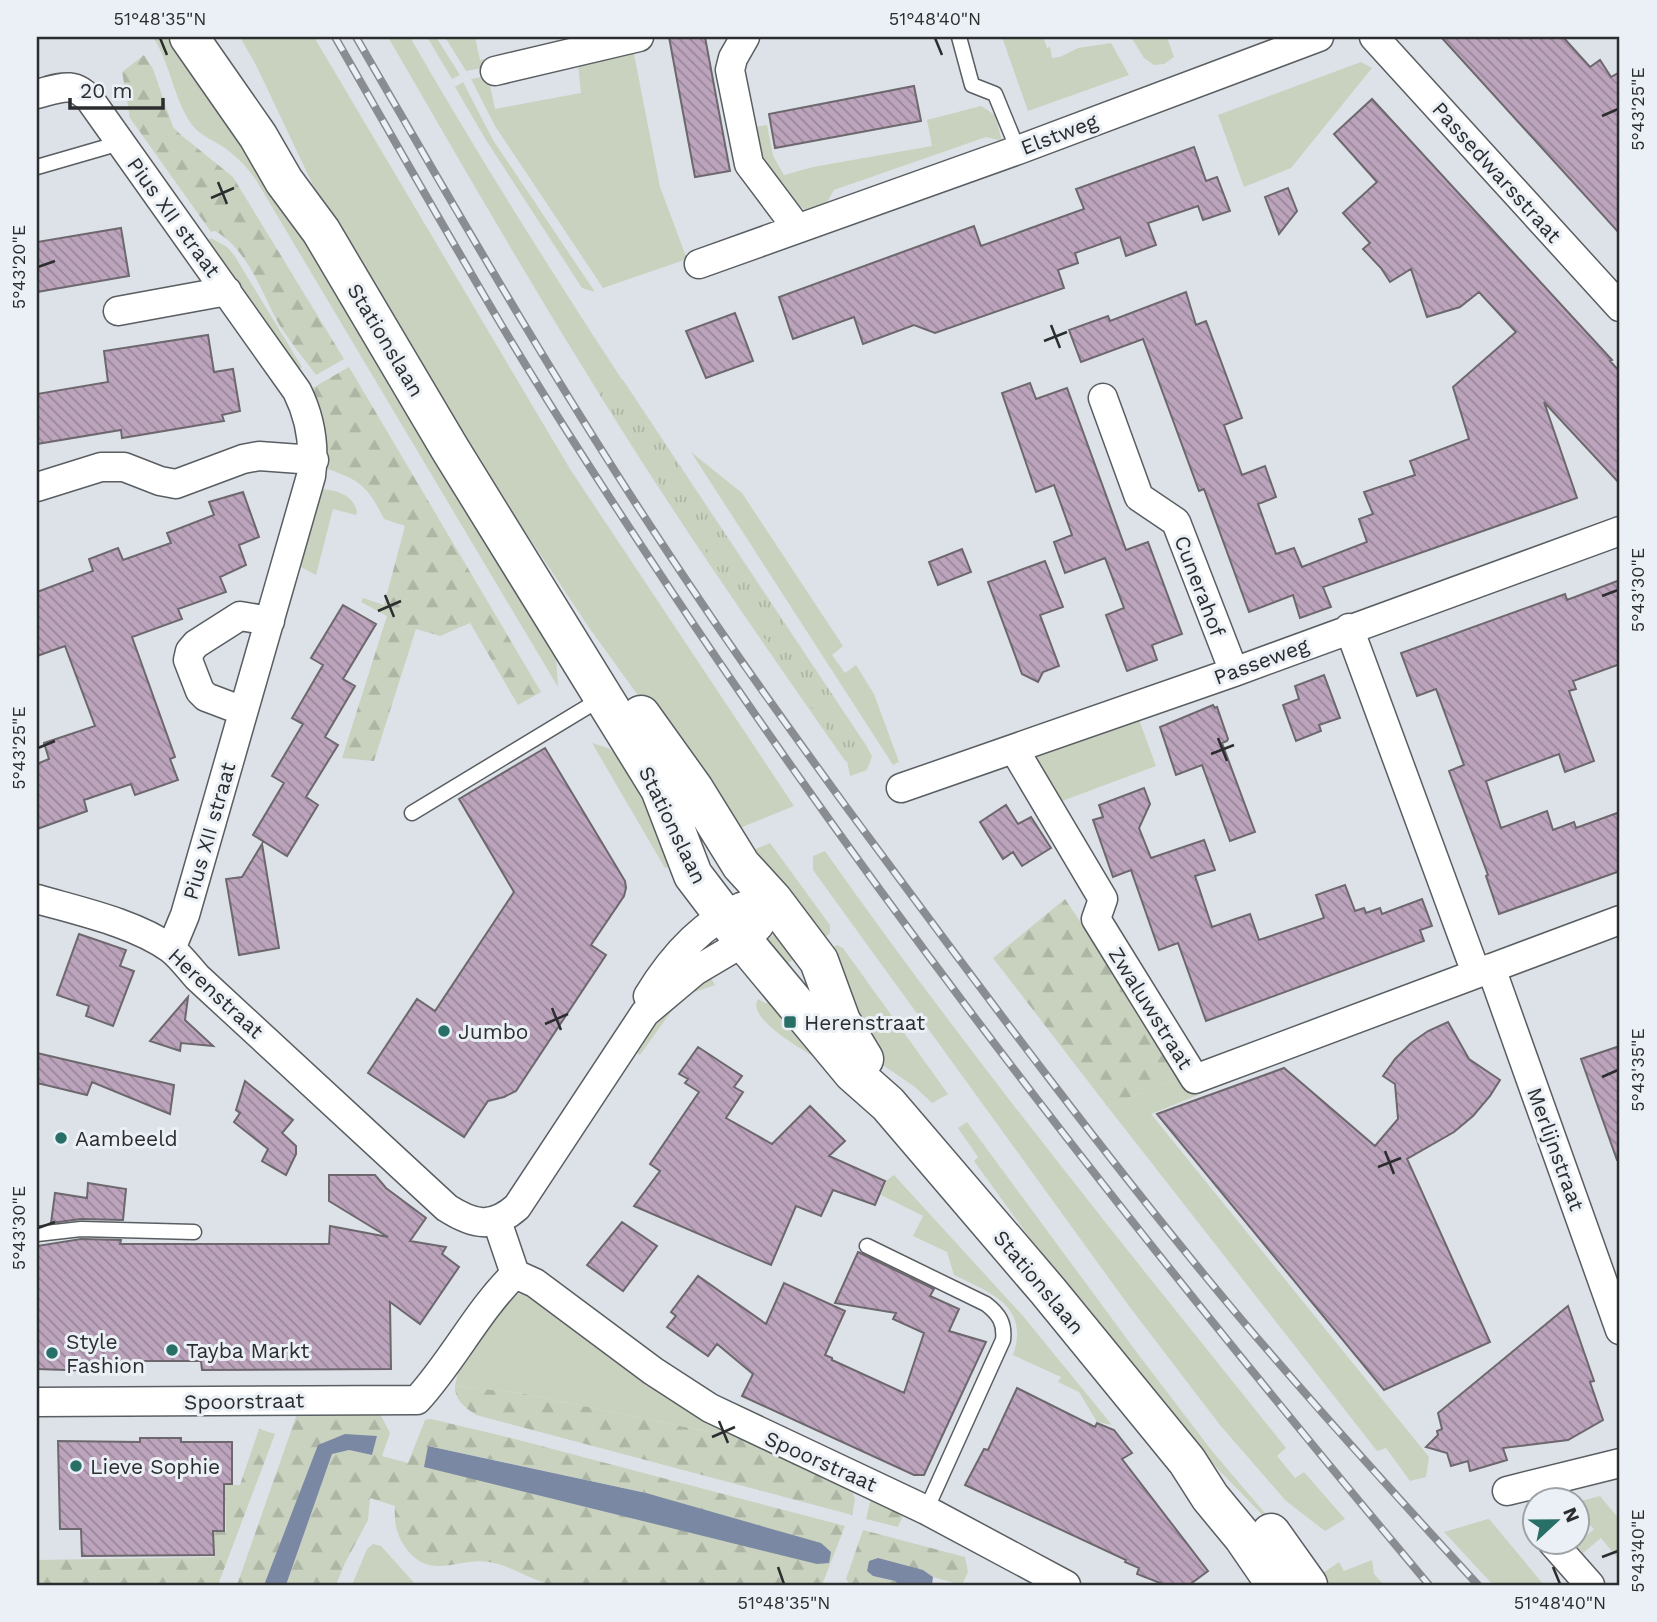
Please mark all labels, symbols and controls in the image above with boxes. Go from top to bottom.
text: 51°48'35"N [113,8,207,29]
text: 51°48'40"N [889,8,981,29]
scale bar [70,66,163,110]
text: 5°43'25"E [1627,67,1648,151]
text: 20 m [80,78,132,103]
street label: Passedwarsstraat [1427,96,1567,248]
street label: Elstweg [1017,108,1102,160]
street label: Pius XII straat [122,152,226,282]
text: 5°43'20"E [8,225,29,309]
street label: Stationslaan [342,279,430,401]
street label: Cunerahof [1169,532,1231,640]
text: 5°43'30"E [1627,548,1648,632]
street label: Passeweg [1210,632,1313,690]
text: 5°43'25"E [8,706,29,790]
street label: Pius XII straat [177,759,241,903]
street label: Stationslaan [634,762,712,888]
street label: Zwaluwstraat [1104,942,1199,1074]
street label: Herenstraat [163,943,269,1044]
place label: Herenstraat [804,1010,925,1035]
marker: Herenstraat [782,1014,798,1030]
place label: Jumbo [458,1019,528,1044]
marker: Jumbo [436,1023,452,1039]
text: 5°43'35"E [1627,1028,1648,1112]
street label: Merlijnstraat [1522,1084,1590,1214]
place label: Aambeeld [75,1126,178,1151]
marker: Aambeeld [53,1130,69,1146]
text: 5°43'30"E [8,1186,29,1270]
street label: Stationslaan [988,1225,1090,1339]
place label: Style Fashion [66,1329,145,1378]
place label: Tayba Markt [186,1338,310,1363]
marker: Tayba Markt [164,1342,180,1358]
marker: Style Fashion [44,1345,60,1361]
street label: Spoorstraat [184,1387,304,1415]
street label: Spoorstraat [761,1425,881,1497]
place label: Lieve Sophie [90,1454,220,1479]
marker: Lieve Sophie [68,1458,84,1474]
north arrow [1520,1486,1590,1556]
text: N [1558,1504,1585,1526]
text: 5°43'40"E [1627,1509,1648,1593]
text: 51°48'35"N [737,1592,831,1613]
text: 51°48'40"N [1514,1592,1606,1613]

